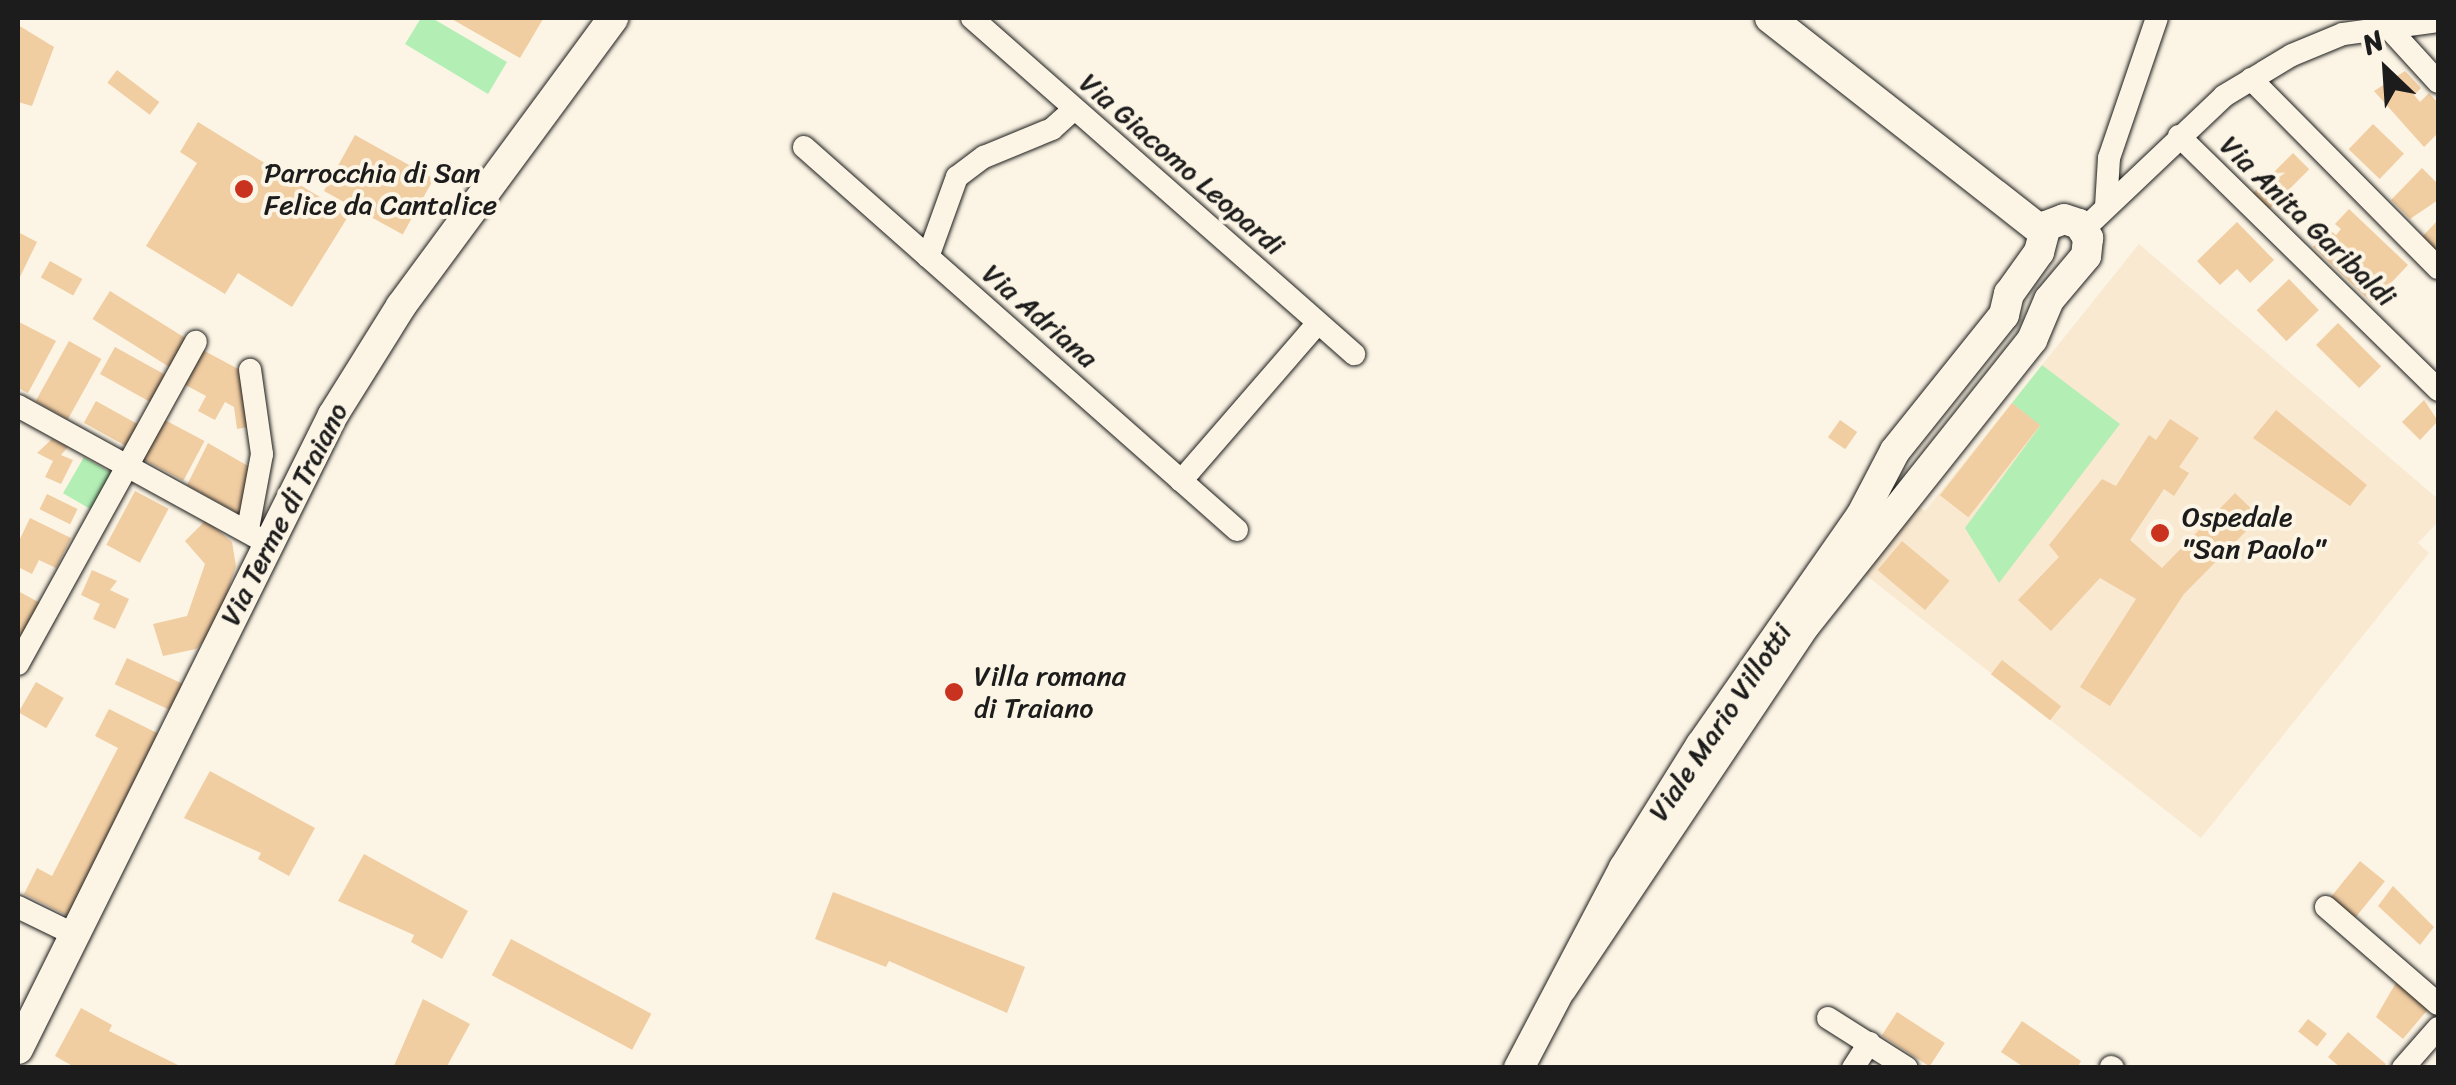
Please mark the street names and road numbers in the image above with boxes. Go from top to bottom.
street label: Via Giacomo Leopardi [1073,66,1291,262]
street label: Via Anita Garibaldi [2213,129,2403,313]
street label: Via Adriana [976,257,1104,375]
street label: Via Terme di Traiano [213,396,355,632]
street label: Viale Mario Villotti [1642,617,1798,827]

